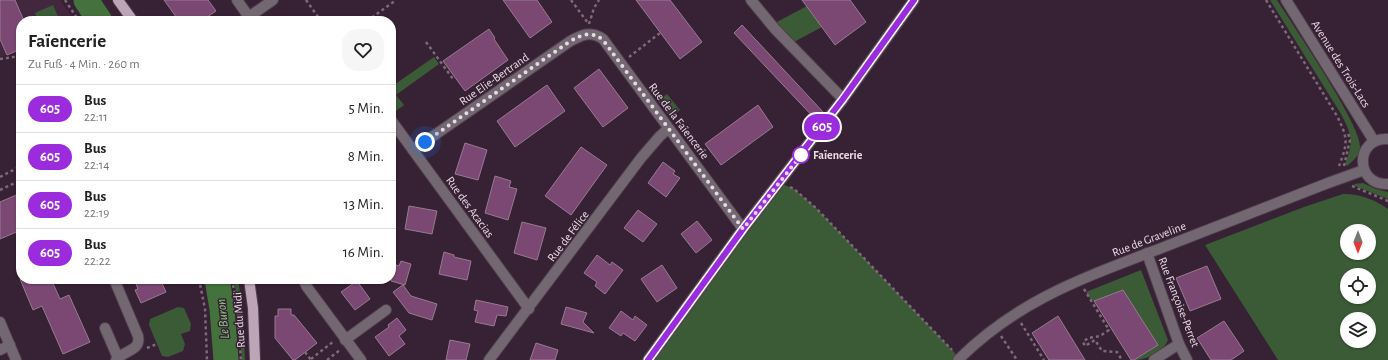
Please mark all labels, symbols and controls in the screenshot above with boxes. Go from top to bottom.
street label: Avenue des Trois-Lacs [1309,18,1373,110]
button: heart [342,29,384,71]
text: Faïencerie [28,32,106,51]
street label: Rue Elie-Bertrand [457,51,531,107]
text: Zu Fuß · 4 Min. · 260 m [28,58,140,71]
street label: Rue de la Faïencerie [647,81,711,161]
text: Bus [84,93,106,108]
text: 5 Min. [349,101,384,116]
text: 605 [40,102,60,116]
text: 22:11 [84,111,108,124]
line badge: 605 [799,114,845,140]
text: 605 [812,120,832,134]
your location [415,132,435,152]
text: Bus [84,141,106,156]
marker: Faïencerie [792,146,810,164]
text: 8 Min. [348,149,384,164]
place label: Faïencerie [813,149,863,161]
text: 605 [40,150,60,164]
text: 22:14 [84,159,110,172]
street label: Rue des Acacias [444,174,496,240]
text: Bus [84,189,106,204]
text: 13 Min. [344,197,384,212]
text: 605 [40,198,60,212]
text: 22:19 [84,207,109,220]
street label: Rue de Félice [545,208,591,264]
street label: Rue de Graveline [1110,219,1188,259]
north arrow [1340,224,1376,260]
map controls [1340,224,1376,348]
text: Bus [84,237,106,252]
text: 16 Min. [343,245,384,260]
text: 605 [40,246,60,260]
text: 22:22 [84,255,111,268]
street label: Rue Françoise-Perret [1156,255,1202,349]
button: locate [1340,268,1376,304]
street label: Rue du Midi [231,292,247,348]
water label: Le Buron [215,298,232,340]
button: layers [1340,312,1376,348]

